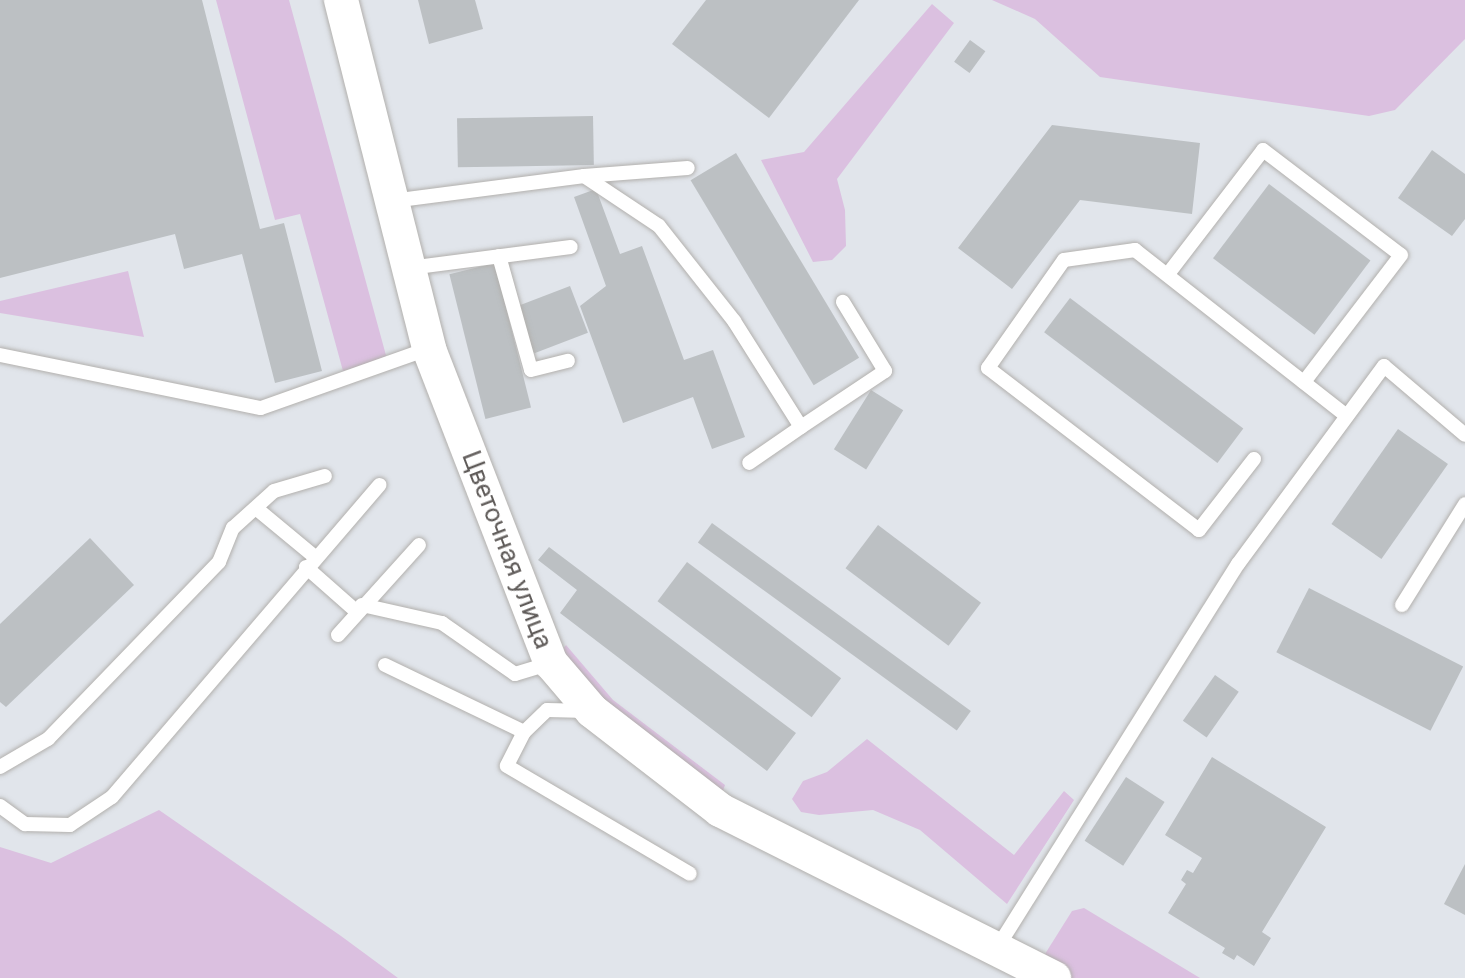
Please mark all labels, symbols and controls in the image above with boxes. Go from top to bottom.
street label: Цветочная улица [455,447,559,653]

